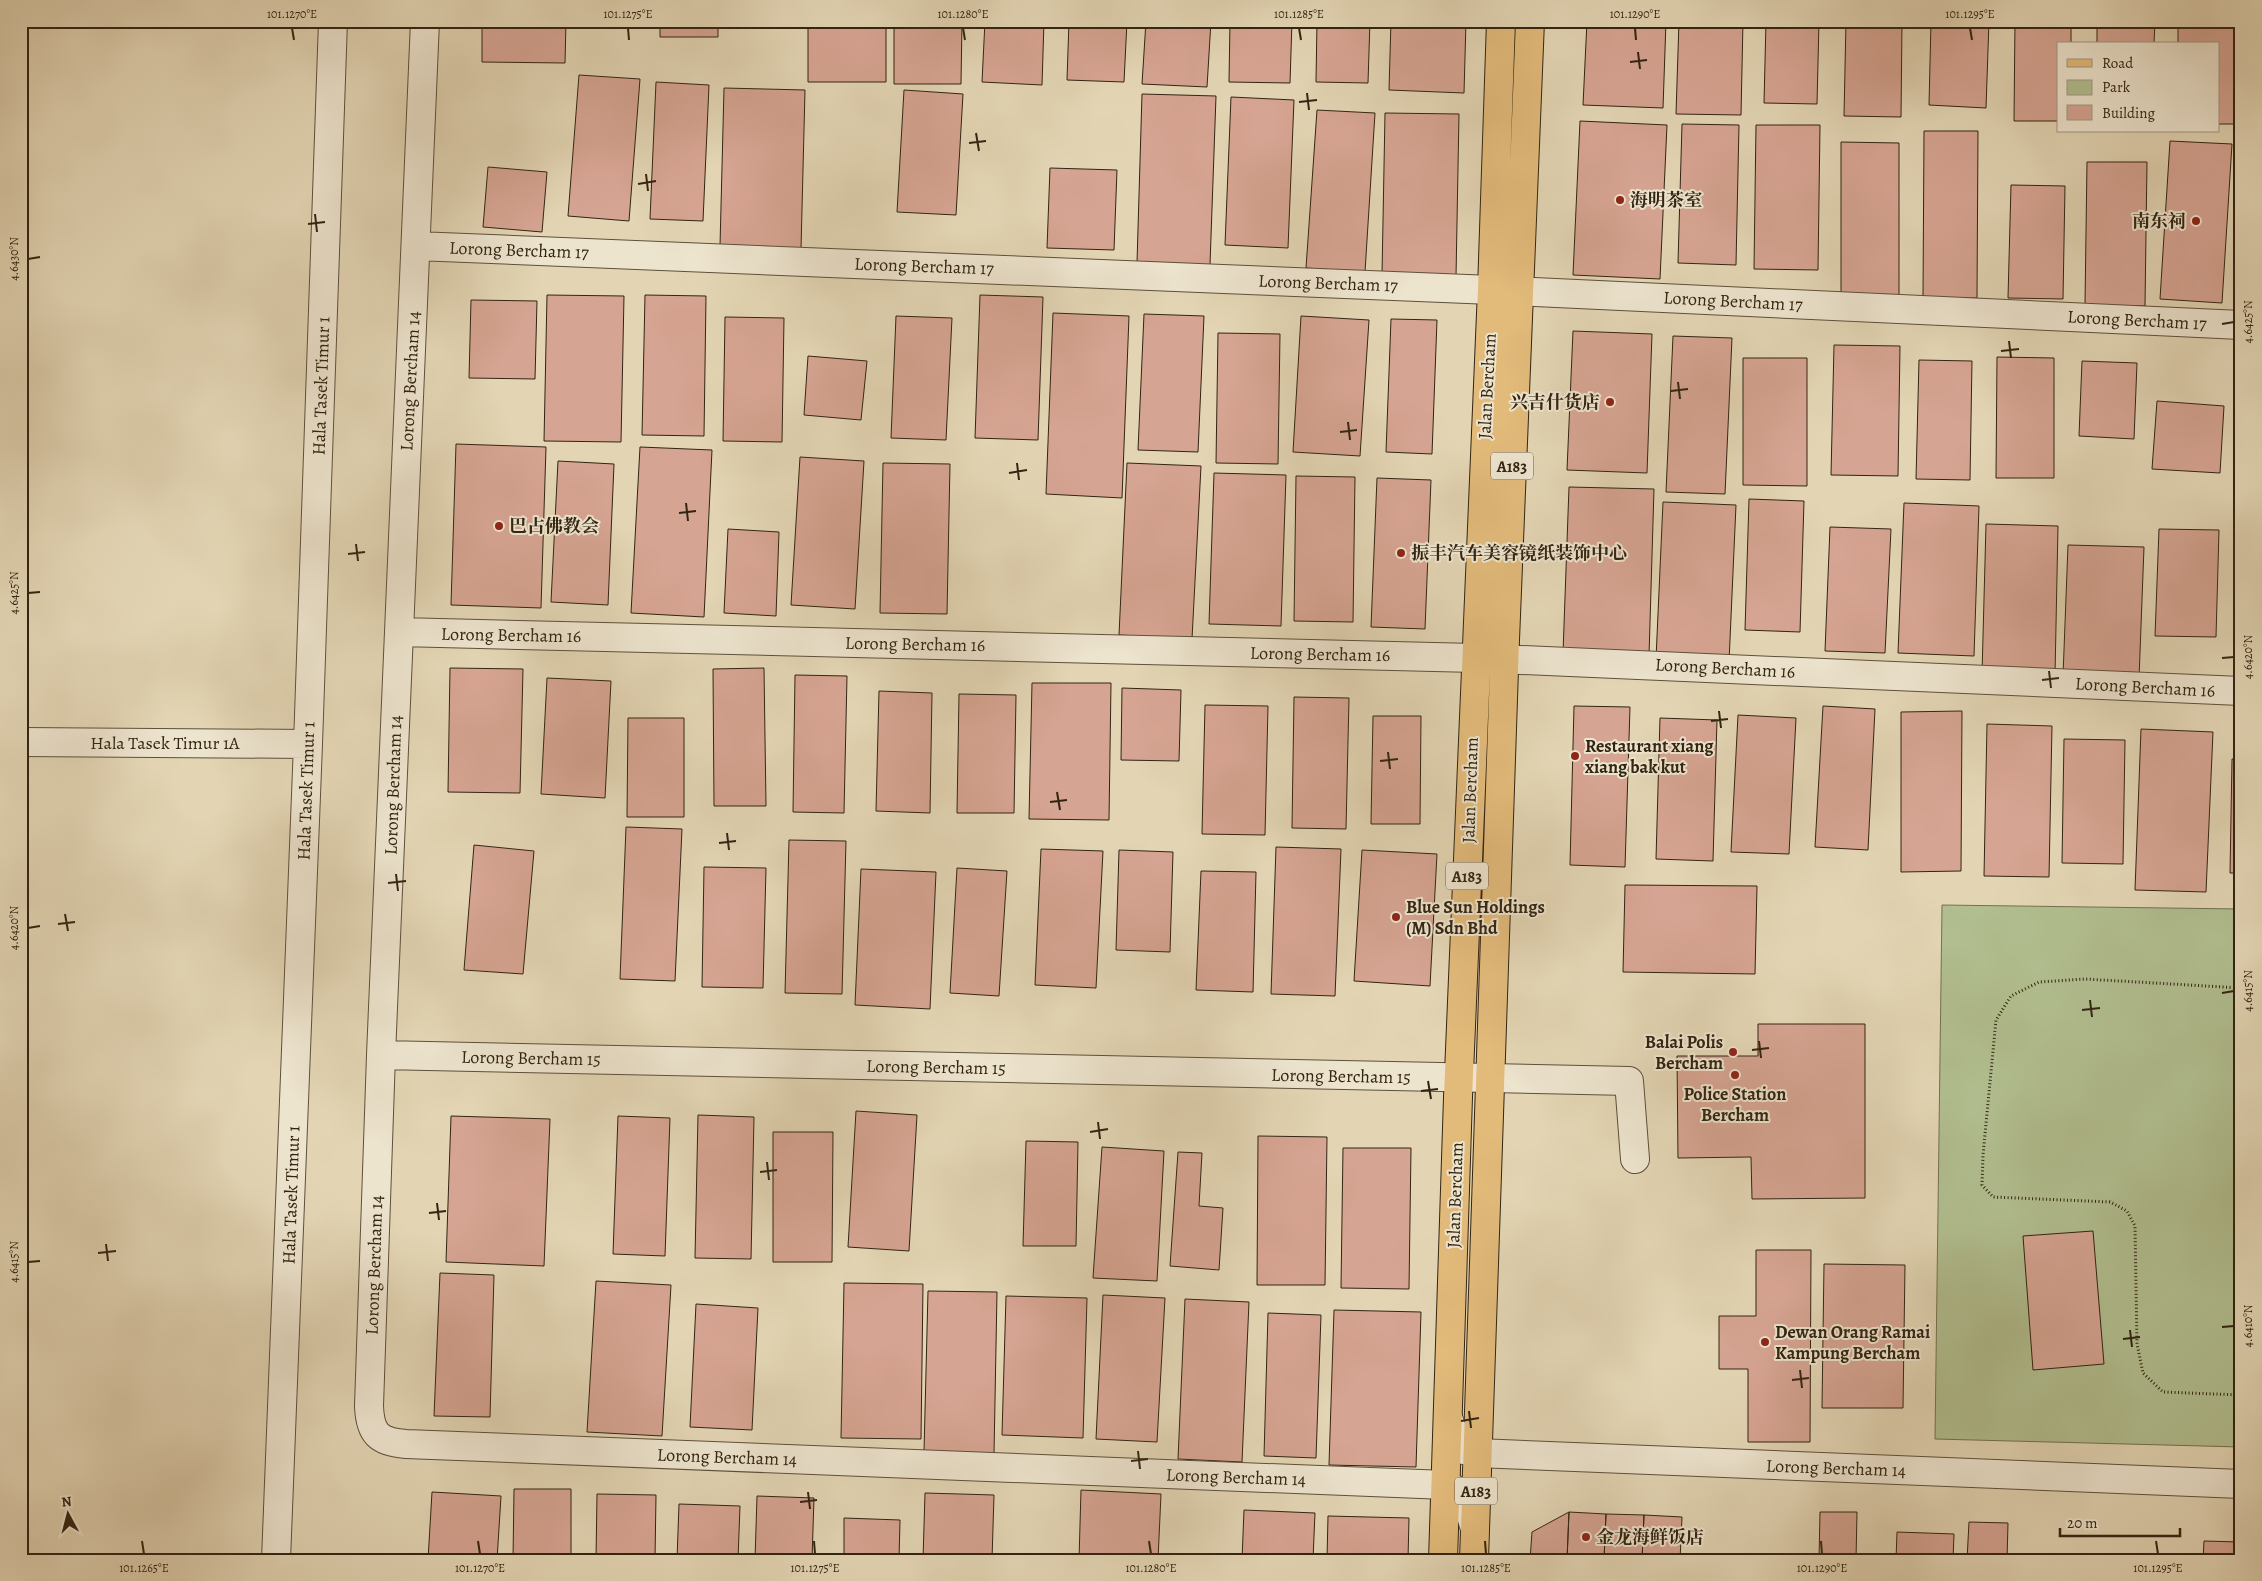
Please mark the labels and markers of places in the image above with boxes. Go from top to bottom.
place label: 海明茶室 [1630,188,1702,212]
marker: 海明茶室 [1614,194,1626,206]
place label: 南东祠 [2132,209,2186,233]
marker: 南东祠 [2190,215,2202,227]
place label: 兴吉什货店 [1510,390,1600,414]
marker: 兴吉什货店 [1604,396,1616,408]
place label: 巴占佛教会 [509,514,599,538]
marker: 巴占佛教会 [493,520,505,532]
place label: 振丰汽车美容镜纸装饰中心 [1411,541,1627,565]
marker: 振丰汽车美容镜纸装饰中心 [1395,547,1407,559]
place label: Restaurant xiang xiang bak kut [1585,734,1714,779]
marker: Restaurant xiang xiang bak kut [1569,750,1581,762]
place label: Blue Sun Holdings (M) Sdn Bhd [1406,895,1545,940]
marker: Blue Sun Holdings (M) Sdn Bhd [1390,911,1402,923]
place label: Balai Polis Bercham [1645,1030,1723,1075]
marker: Balai Polis Bercham [1727,1046,1739,1058]
marker: Police Station Bercham [1729,1069,1741,1081]
place label: Police Station Bercham [1684,1082,1786,1127]
place label: Dewan Orang Ramai Kampung Bercham [1775,1320,1930,1365]
marker: Dewan Orang Ramai Kampung Bercham [1759,1336,1771,1348]
place label: 金龙海鲜饭店 [1596,1525,1704,1549]
marker: 金龙海鲜饭店 [1580,1531,1592,1543]

